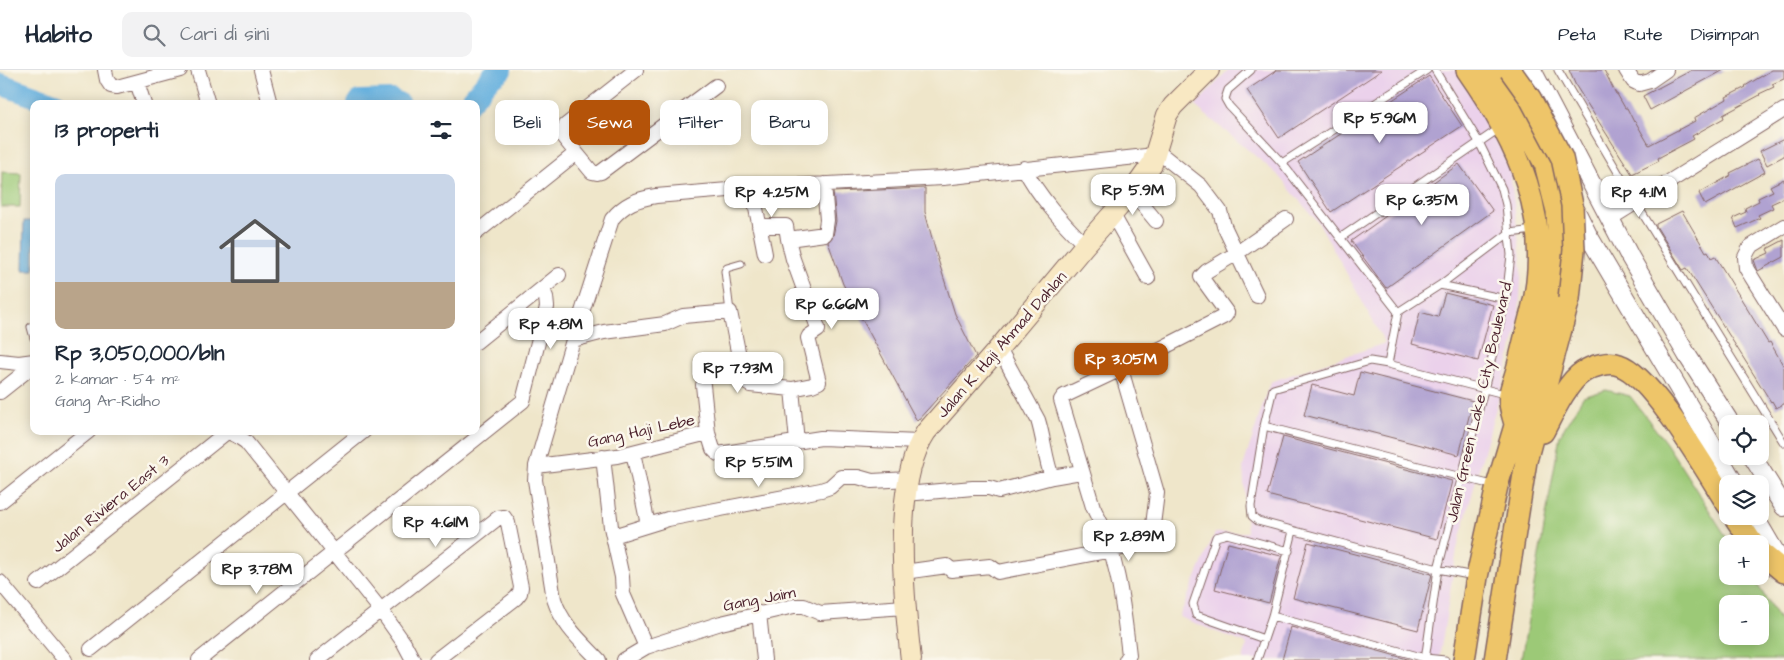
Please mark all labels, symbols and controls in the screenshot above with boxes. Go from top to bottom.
search box [122,12,472,57]
text: Habito [25,18,92,52]
icon: search [140,21,168,49]
text: Cari di sini [180,21,269,48]
text: Peta [1558,22,1596,47]
text: Rute [1624,22,1663,47]
text: Disimpan [1691,22,1759,47]
chip: Beli [495,100,559,145]
chip: Sewa [569,100,650,145]
chip: Filter [660,100,741,145]
chip: Baru [751,100,828,145]
pin: Rp 5.96M [1328,102,1432,144]
text: Rp 5.96M [1344,107,1416,129]
text: 13 properti [55,116,158,145]
icon: filters [427,116,455,144]
pin: Rp 5.9M [1087,174,1179,216]
pin: Rp 4.25M [720,176,824,218]
pin: Rp 4.1M [1593,176,1685,218]
text: Rp 5.9M [1102,179,1164,201]
text: Rp 4.25M [735,181,809,203]
text: Rp 4.1M [1611,181,1667,203]
pin: Rp 6.35M [1370,184,1474,226]
text: Rp 6.35M [1386,189,1458,211]
icon: home [210,206,300,296]
street label: Jalan K. Haji Ahmad Dahlan [932,267,1072,423]
street label: Jalan Green Lake City Boulevard [1441,280,1518,525]
pin: Rp 6.66M [780,288,884,330]
text: Rp 6.66M [796,293,868,315]
pin: Rp 4.8M [505,308,597,350]
text: Rp 4.8M [519,313,583,335]
text: Rp 3,050,000/bln [55,339,224,368]
pin: Rp 3.05M [1069,342,1173,385]
text: Rp 3.05M [1085,348,1157,370]
pin: Rp 7.93M [686,352,790,394]
text: Rp 7.93M [703,357,773,379]
text: 2 kamar · 54 m² [55,368,180,390]
text: Gang Ar-Ridho [55,390,160,412]
street label: Gang Haji Lebe [586,409,697,454]
map controls [1719,415,1769,645]
button: locate [1719,415,1769,465]
pin: Rp 5.51M [707,446,811,488]
street label: Jalan Riviera East 3 [47,450,174,558]
text: Rp 5.51M [726,451,792,473]
button: layers [1719,475,1769,525]
pin: Rp 4.61M [384,506,488,548]
text: Rp 4.61M [403,511,469,533]
pin: Rp 2.89M [1077,520,1181,562]
text: Rp 2.89M [1094,525,1164,547]
button: + [1719,535,1769,585]
pin: Rp 3.78M [205,552,309,595]
text: Rp 3.78M [222,558,292,580]
street label: Gang Jaim [721,581,798,618]
button: − [1719,595,1769,645]

